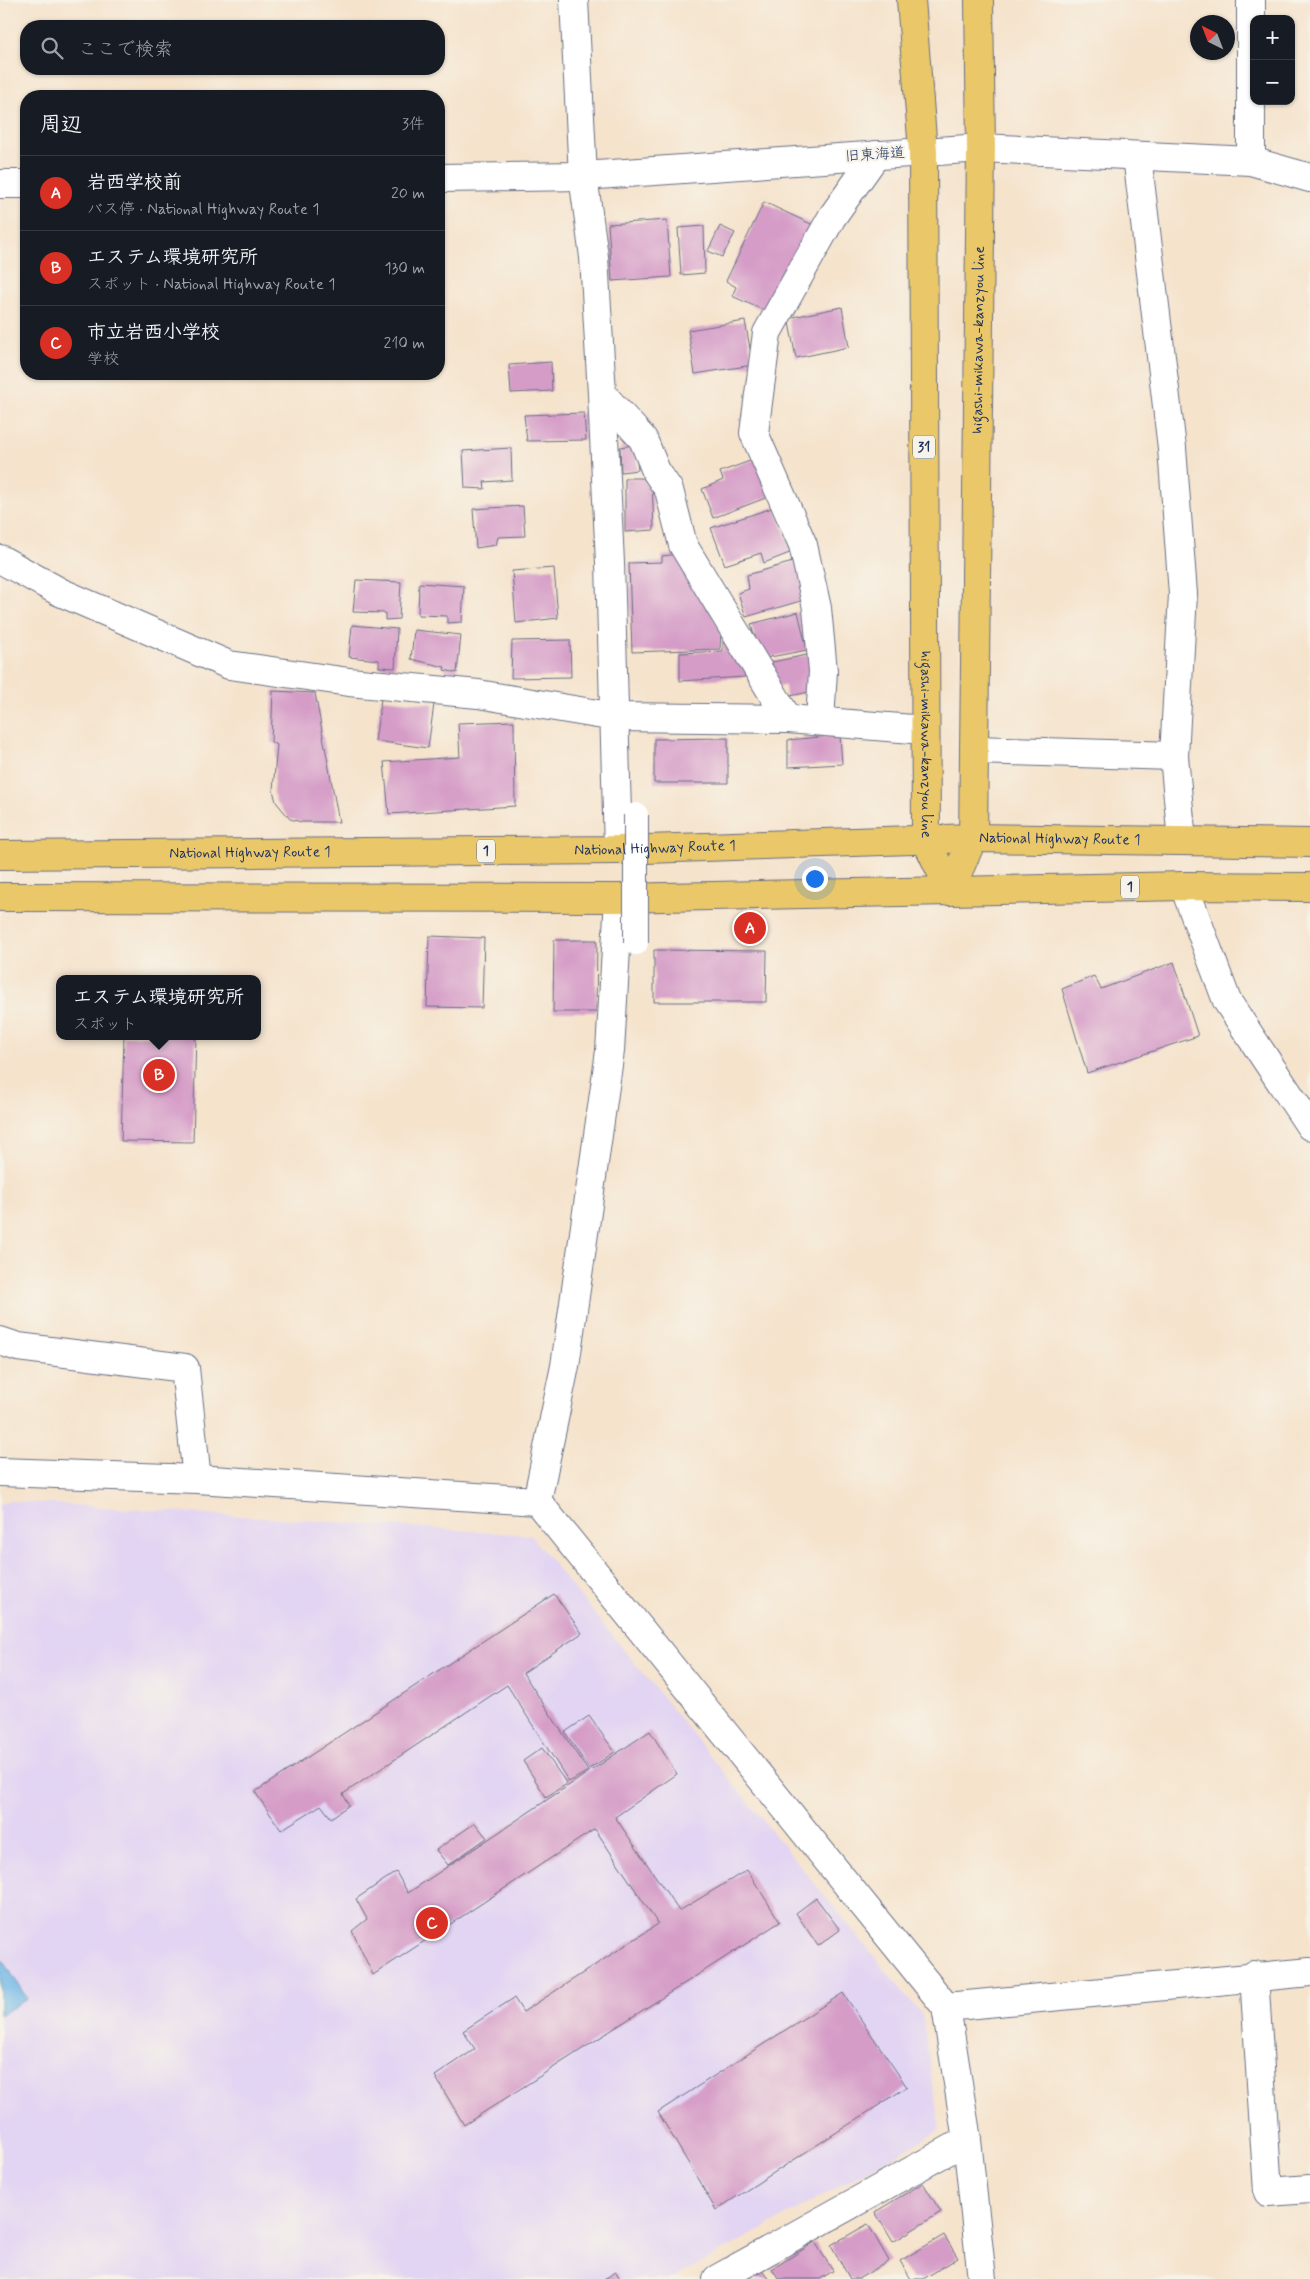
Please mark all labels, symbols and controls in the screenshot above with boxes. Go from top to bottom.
north arrow [1190,15,1235,60]
map controls [1250,15,1295,105]
button: + [1250,15,1295,60]
search box [20,20,445,75]
icon: search [38,34,66,62]
text: ここで検索 [78,37,173,62]
button: − [1250,60,1295,105]
text: 周辺 [40,111,82,139]
text: 3件 [402,114,425,135]
street label: 旧東海道 [844,143,906,167]
text: 岩西学校前 [87,170,182,195]
text: A [51,183,61,204]
text: 20 m [391,183,425,204]
text: バス停 · National Highway Route 1 [87,199,319,220]
text: エステム環境研究所 [87,245,258,270]
street label: higashi-mikawa-kanzyou line [968,246,990,434]
text: B [51,258,61,279]
text: 130 m [384,258,425,279]
text: スポット · National Highway Route 1 [87,274,335,295]
text: 市立岩西小学校 [87,320,220,345]
text: C [50,333,62,354]
text: 210 m [384,333,425,354]
text: 学校 [87,349,119,370]
road number: 31 [913,436,935,458]
street label: higashi-mikawa-kanzyou line [914,651,936,838]
street label: National Highway Route 1 [979,828,1141,850]
street label: National Highway Route 1 [574,836,736,860]
road number: 1 [477,839,495,862]
street label: National Highway Route 1 [169,842,331,864]
your location [802,866,828,892]
road number: 1 [1121,876,1139,899]
pin: A [734,909,766,947]
popup [56,975,261,1040]
text: エステム環境研究所 [73,985,244,1010]
text: スポット [73,1014,137,1035]
pin: B [143,1056,175,1094]
pin: C [416,1904,448,1942]

